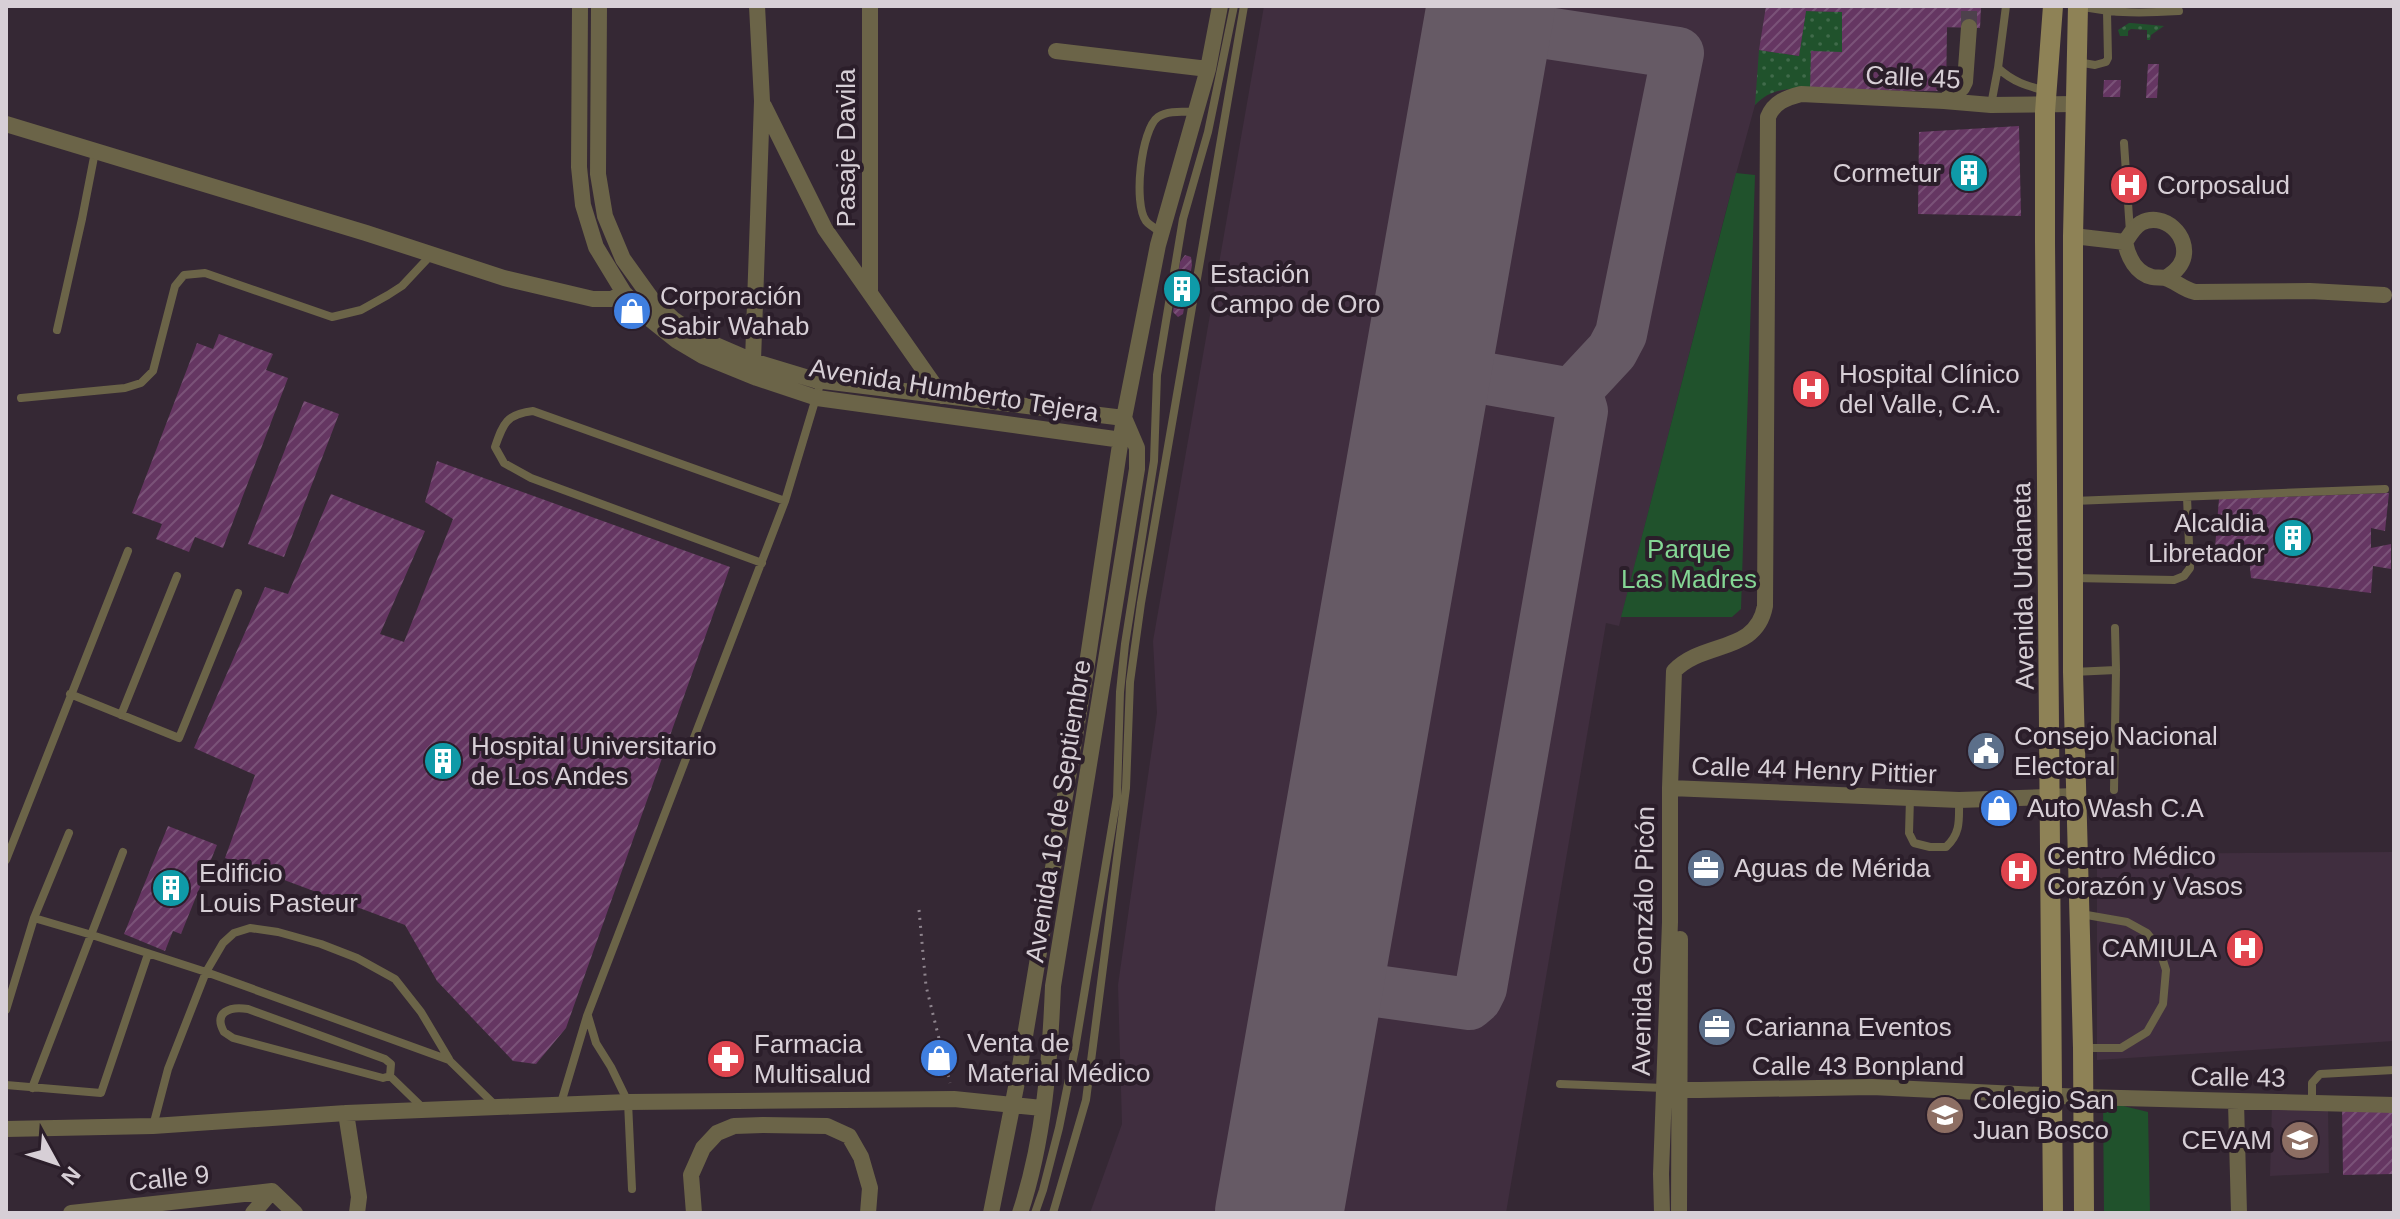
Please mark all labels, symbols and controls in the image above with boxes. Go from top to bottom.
street label: Calle 45 [1865,60,1961,94]
street label: Pasaje Davila [831,68,861,227]
building icon: Cormetur [1948,152,1990,194]
place label: Cormetur [1833,158,1941,188]
hospital icon: Corposalud [2108,164,2150,206]
place label: Corposalud [2157,170,2290,200]
place label: Estación Campo de Oro [1210,259,1381,319]
building icon: Estación Campo de Oro [1161,268,1203,310]
place label: Corporación Sabir Wahab [660,281,809,341]
shop icon: Corporación Sabir Wahab [611,290,653,332]
street label: Avenida Humberto Tejera [807,352,1101,428]
place label: Hospital Clínico del Valle, C.A. [1839,359,2020,419]
hospital icon: Hospital Clínico del Valle, C.A. [1790,368,1832,410]
street label: Avenida Urdaneta [2006,481,2040,690]
place label: Alcaldia Libretador [2148,508,2266,568]
building icon: Alcaldia Libretador [2272,517,2314,559]
park label: Parque Las Madres [1621,534,1757,594]
street label: Avenida 16 de Septiembre [1019,658,1097,964]
place label: Consejo Nacional Electoral [2014,721,2218,781]
public building icon: Consejo Nacional Electoral [1965,730,2007,772]
place label: Hospital Universitario de Los Andes [471,731,717,791]
building icon: Hospital Universitario de Los Andes [422,740,464,782]
street label: Calle 44 Henry Pittier [1691,751,1938,789]
shop icon: Auto Wash C.A [1978,787,2020,829]
place label: Auto Wash C.A [2027,793,2204,823]
street label: Avenida Gonzálo Picón [1626,806,1660,1076]
place label: Centro Médico Corazón y Vasos [2047,841,2243,901]
office icon: Aguas de Mérida [1685,847,1727,889]
hospital icon: Centro Médico Corazón y Vasos [1998,850,2040,892]
place label: Aguas de Mérida [1734,853,1931,883]
place label: Edificio Louis Pasteur [199,858,358,918]
building icon: Edificio Louis Pasteur [150,867,192,909]
hospital icon: CAMIULA [2224,927,2266,969]
place label: CAMIULA [2101,933,2218,963]
office icon: Carianna Eventos [1696,1006,1738,1048]
place label: Carianna Eventos [1745,1012,1952,1042]
place label: Venta de Material Médico [967,1028,1151,1088]
place label: Farmacia Multisalud [754,1029,871,1089]
shop icon: Venta de Material Médico [918,1037,960,1079]
pharmacy icon: Farmacia Multisalud [705,1038,747,1080]
street label: Calle 43 Bonpland [1752,1051,1964,1081]
street label: Calle 43 [2190,1061,2286,1093]
place label: Colegio San Juan Bosco [1973,1085,2115,1145]
school or university icon: Colegio San Juan Bosco [1924,1094,1966,1136]
school or university icon: CEVAM [2279,1119,2321,1161]
north arrow [16,1123,96,1203]
place label: CEVAM [2181,1125,2272,1155]
street label: Calle 9 [127,1159,211,1197]
text: N [56,1161,86,1190]

